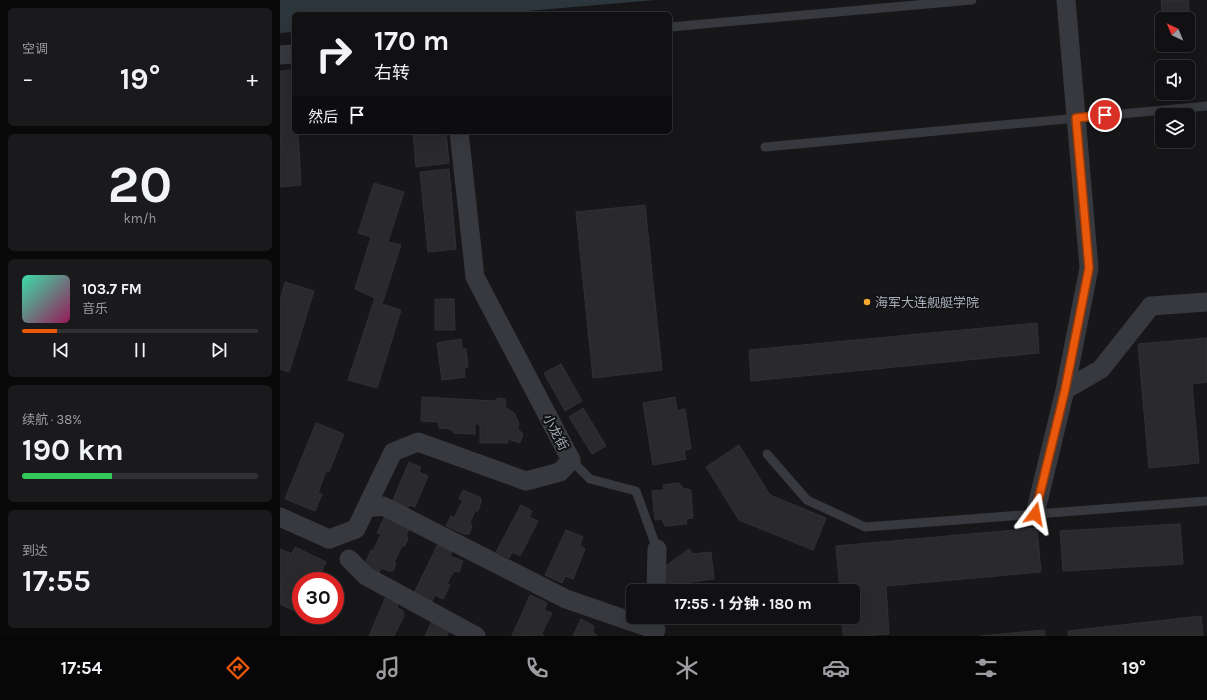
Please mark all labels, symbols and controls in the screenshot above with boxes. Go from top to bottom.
north arrow [1155,12,1195,52]
map controls [1155,12,1195,148]
text: 170 m [374,24,449,57]
icon: right [308,28,360,80]
text: 空调 [22,41,48,56]
button: sound [1155,60,1195,100]
text: 19° [120,61,160,97]
text: 右转 [374,62,410,84]
text: − [22,66,34,92]
text: + [246,66,258,92]
pin [1088,98,1122,132]
icon: arrive [346,104,368,126]
icon: arrive [1094,104,1116,126]
text: 然后 [308,108,338,126]
button: layers [1155,108,1195,148]
text: 20 [108,154,172,215]
text: km/h [124,211,156,226]
text: 103.7 FM [82,280,142,298]
place label: 海军大连舰艇学院 [875,295,979,310]
marker: 海军大连舰艇学院 [862,297,872,307]
text: 音乐 [82,301,108,316]
icon: previous [50,339,72,361]
icon: pause [129,339,151,361]
icon: next [208,339,230,361]
street label: 小龙街 [540,411,571,453]
text: 续航 · 38% [22,412,82,427]
text: 190 km [22,432,124,468]
position arrow [1014,493,1056,535]
text: 到达 [22,543,48,558]
text: 17:55 [22,563,91,599]
speed limit sign: 30 [292,572,344,624]
text: 17:55 · 1 分钟 · 180 m [674,595,812,613]
icon: directions [224,654,252,682]
icon: music [374,654,402,682]
icon: phone [523,654,551,682]
icon: climate [673,654,701,682]
icon: car [822,654,850,682]
icon: filters [972,654,1000,682]
text: 17:54 [61,657,102,679]
text: 19° [1122,657,1146,679]

